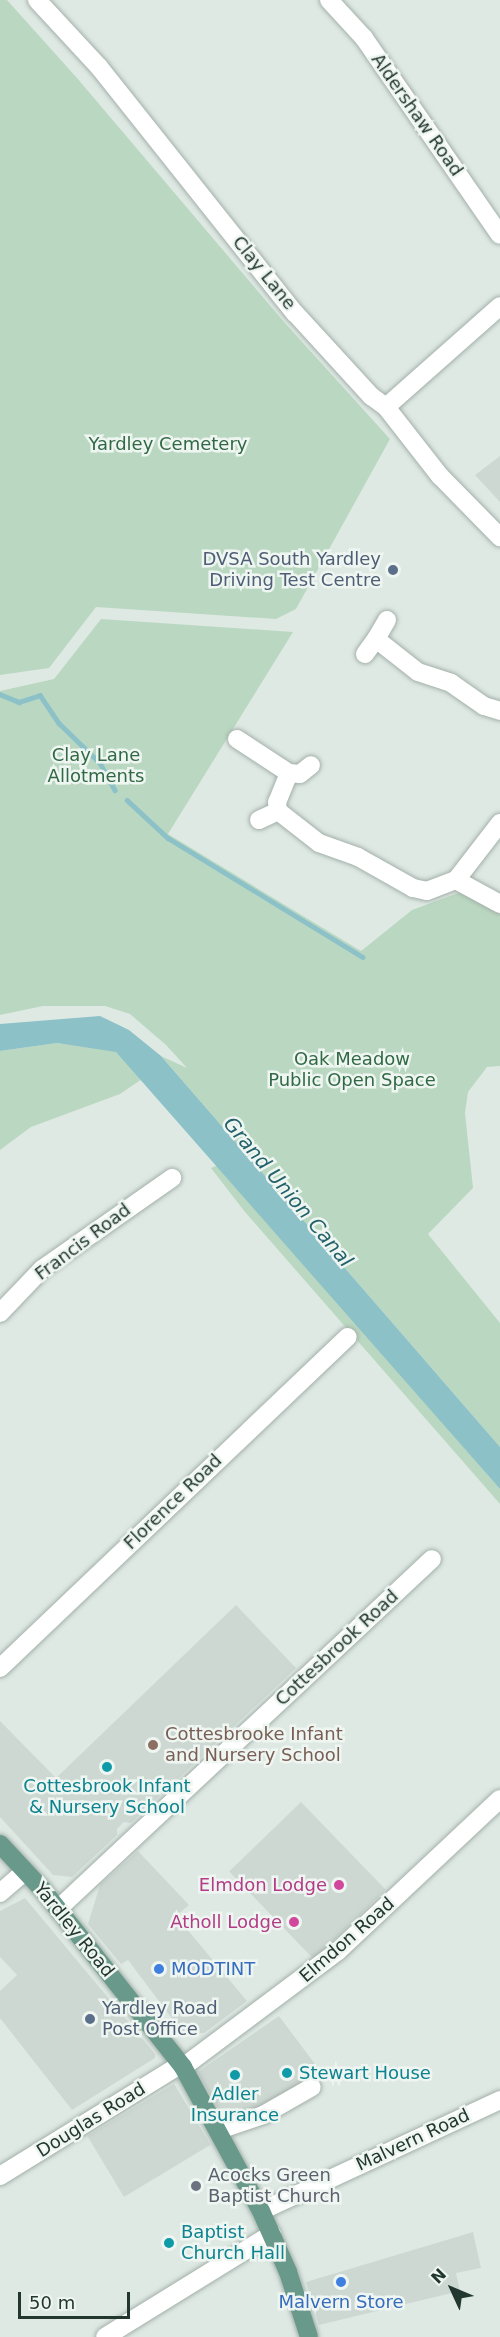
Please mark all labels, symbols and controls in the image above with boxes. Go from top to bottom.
street label: Aldershaw Road [367,50,467,180]
street label: Clay Lane [228,232,300,314]
park label: Yardley Cemetery [89,433,247,455]
place label: DVSA South Yardley Driving Test Centre [203,549,381,592]
marker: DVSA South Yardley Driving Test Centre [386,563,400,577]
park label: Clay Lane Allotments [48,745,144,788]
park label: Oak Meadow Public Open Space [268,1049,436,1092]
water label: Grand Union Canal [218,1112,358,1272]
street label: Francis Road [31,1199,135,1285]
street label: Florence Road [120,1450,226,1554]
street label: Cottesbrook Road [271,1586,403,1710]
place label: Cottesbrooke Infant and Nursery School [165,1724,343,1766]
marker: Cottesbrooke Infant and Nursery School [146,1738,160,1752]
marker: Cottesbrook Infant & Nursery School [100,1760,114,1774]
place label: Cottesbrook Infant & Nursery School [23,1776,191,1818]
place label: Elmdon Lodge [199,1874,327,1896]
street label: Yardley Road [29,1878,119,1982]
marker: Elmdon Lodge [332,1878,346,1892]
street label: Elmdon Road [295,1893,399,1987]
place label: Atholl Lodge [170,1911,282,1933]
marker: Atholl Lodge [287,1915,301,1929]
place label: MODTINT [171,1958,255,1980]
marker: MODTINT [152,1962,166,1976]
place label: Yardley Road Post Office [102,1998,218,2040]
marker: Yardley Road Post Office [83,2012,97,2026]
place label: Stewart House [299,2062,431,2084]
marker: Stewart House [280,2066,294,2080]
marker: Adler Insurance [228,2068,242,2082]
street label: Douglas Road [33,2078,149,2162]
place label: Adler Insurance [191,2084,279,2126]
street label: Malvern Road [353,2104,473,2176]
place label: Acocks Green Baptist Church [208,2165,341,2208]
marker: Acocks Green Baptist Church [189,2179,203,2193]
place label: Baptist Church Hall [181,2222,285,2264]
marker: Baptist Church Hall [162,2236,176,2250]
north arrow [422,2259,482,2319]
text: N [427,2265,450,2288]
marker: Malvern Store [334,2275,348,2289]
scale bar [21,2280,134,2318]
place label: Malvern Store [278,2291,404,2313]
text: 50 m [29,2292,75,2313]

